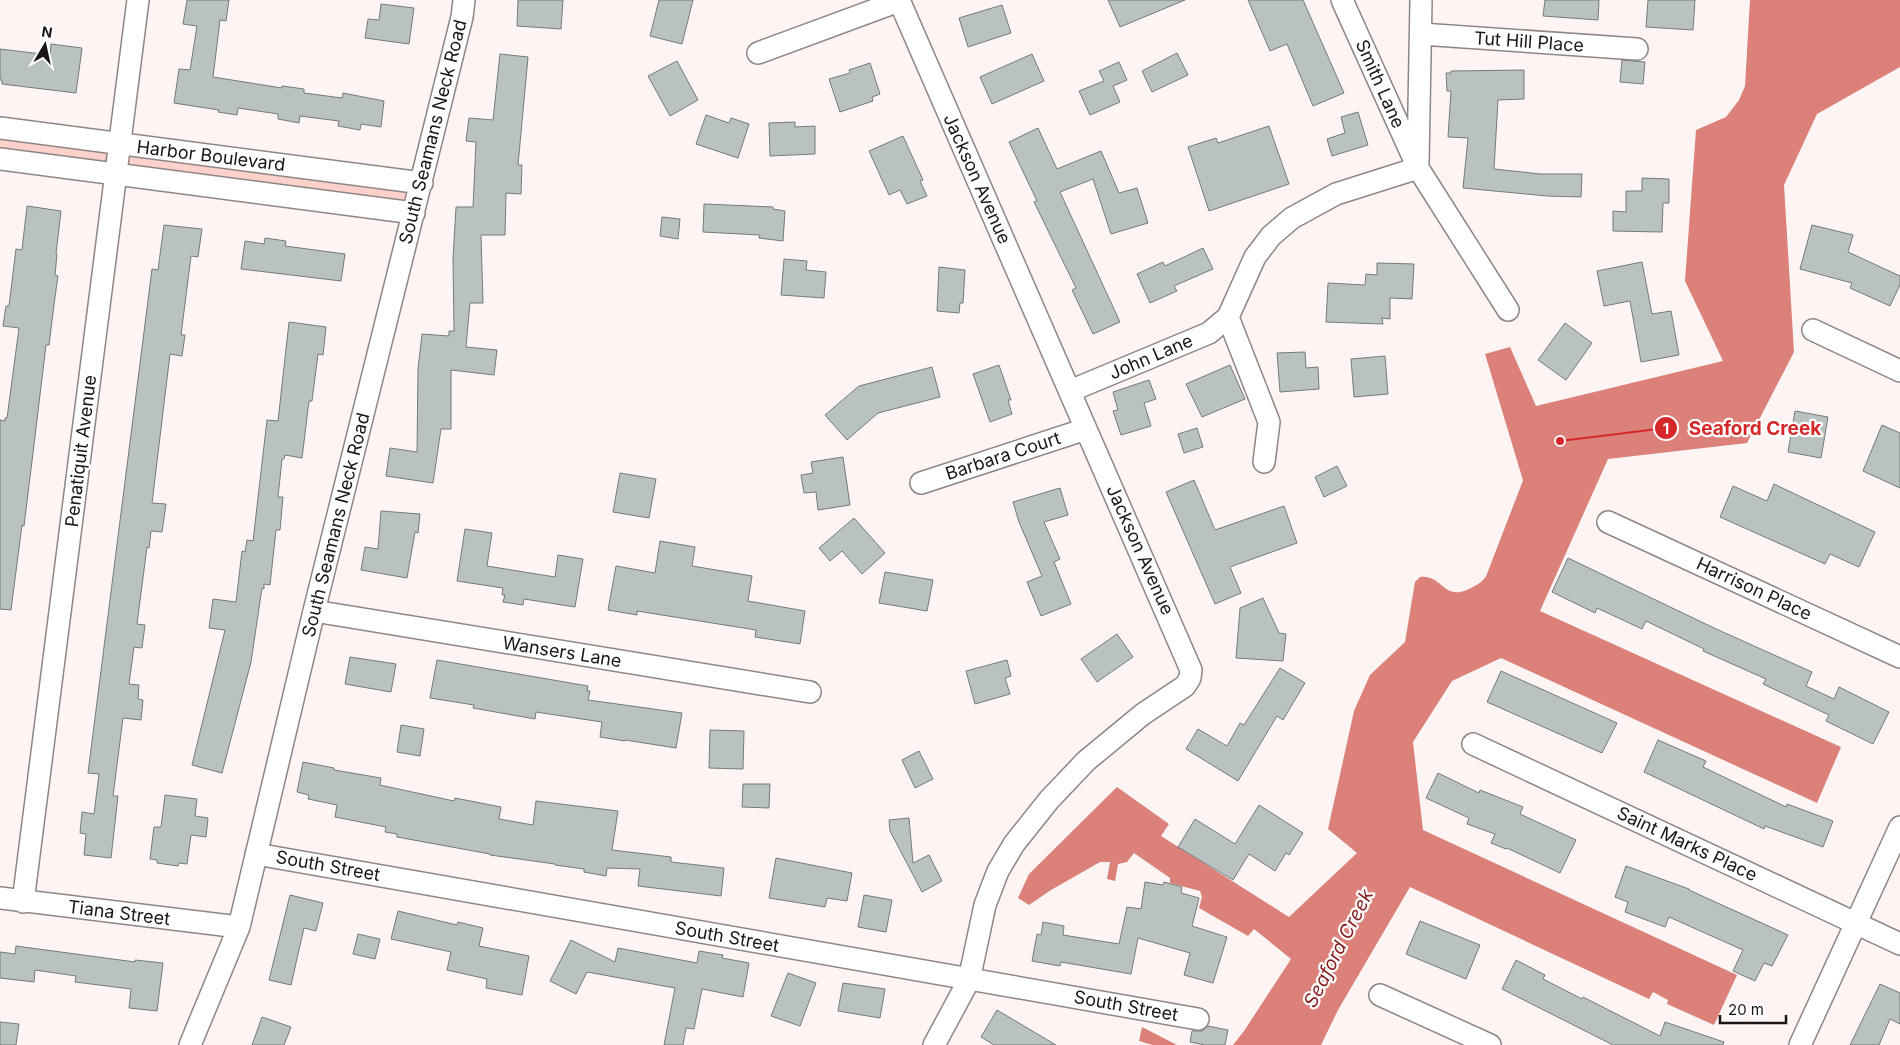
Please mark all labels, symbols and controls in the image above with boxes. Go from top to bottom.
street label: South Seamans Neck Road [394,17,471,246]
north arrow [20,20,70,70]
text: N [41,22,54,41]
street label: Tut Hill Place [1473,27,1585,56]
street label: Smith Lane [1352,36,1409,131]
street label: Jackson Avenue [939,111,1015,247]
street label: Harbor Boulevard [136,136,287,175]
street label: John Lane [1106,330,1196,384]
street label: Penatiquit Avenue [61,374,100,528]
street label: South Seamans Neck Road [297,410,374,639]
callout: Seaford Creek [1654,411,1831,445]
text: Seaford Creek [1689,417,1821,440]
text: 1 [1663,419,1669,438]
street label: Barbara Court [943,427,1063,484]
street label: Jackson Avenue [1102,482,1178,618]
street label: Harrison Place [1693,553,1815,624]
street label: Wansers Lane [501,632,623,671]
street label: Saint Marks Place [1614,802,1761,885]
street label: South Street [274,846,382,885]
water label: Seaford Creek [1299,885,1378,1011]
street label: Tiana Street [67,896,171,929]
street label: South Street [673,917,781,956]
street label: South Street [1072,986,1180,1025]
scale bar [1720,992,1786,1024]
text: 20 m [1728,1000,1764,1019]

